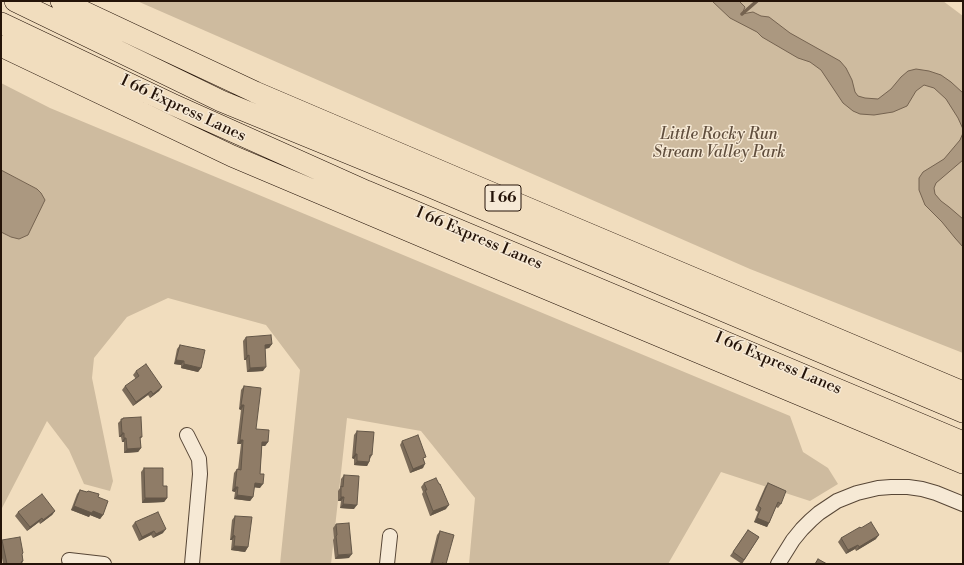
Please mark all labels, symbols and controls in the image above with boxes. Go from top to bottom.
street label: I 66 Express Lanes [117,72,249,146]
park label: Little Rocky Run Stream Valley Park [653,125,785,163]
road number: I 66 [485,185,521,211]
street label: I 66 Express Lanes [413,204,545,274]
street label: I 66 Express Lanes [712,329,844,399]

